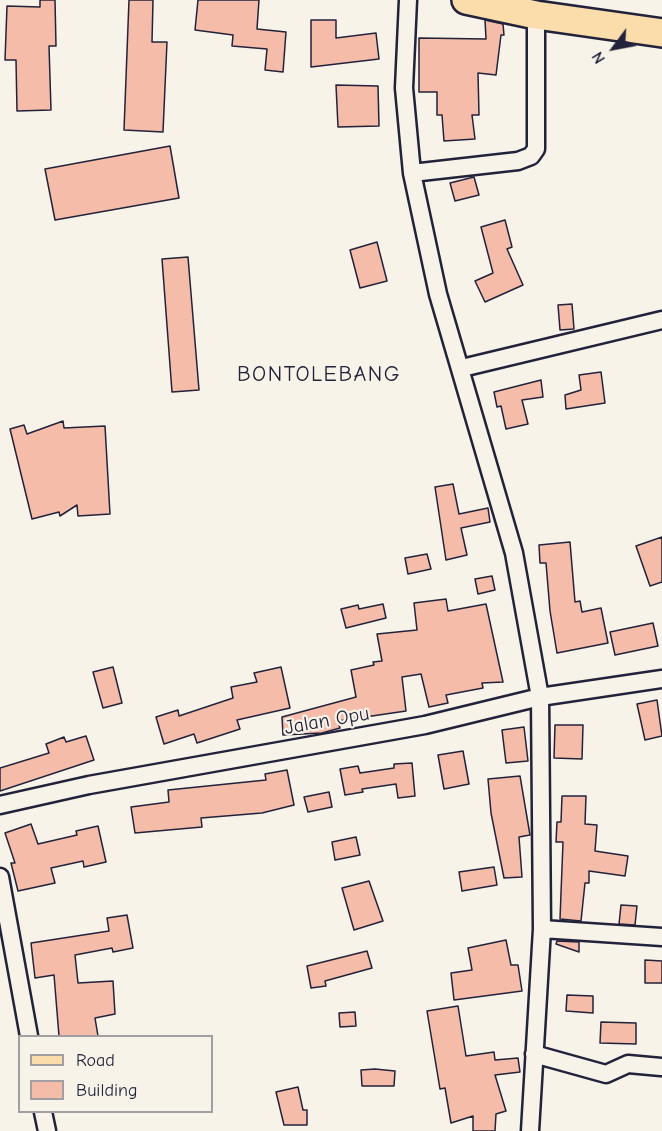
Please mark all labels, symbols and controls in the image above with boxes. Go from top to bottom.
north arrow [584,18,644,78]
text: N [588,48,609,67]
district label: BONTOLEBANG [237,362,401,388]
street label: Jalan Opu [283,702,371,740]
legend [18,1035,213,1113]
text: Road [76,1050,115,1071]
text: Building [76,1080,138,1101]

